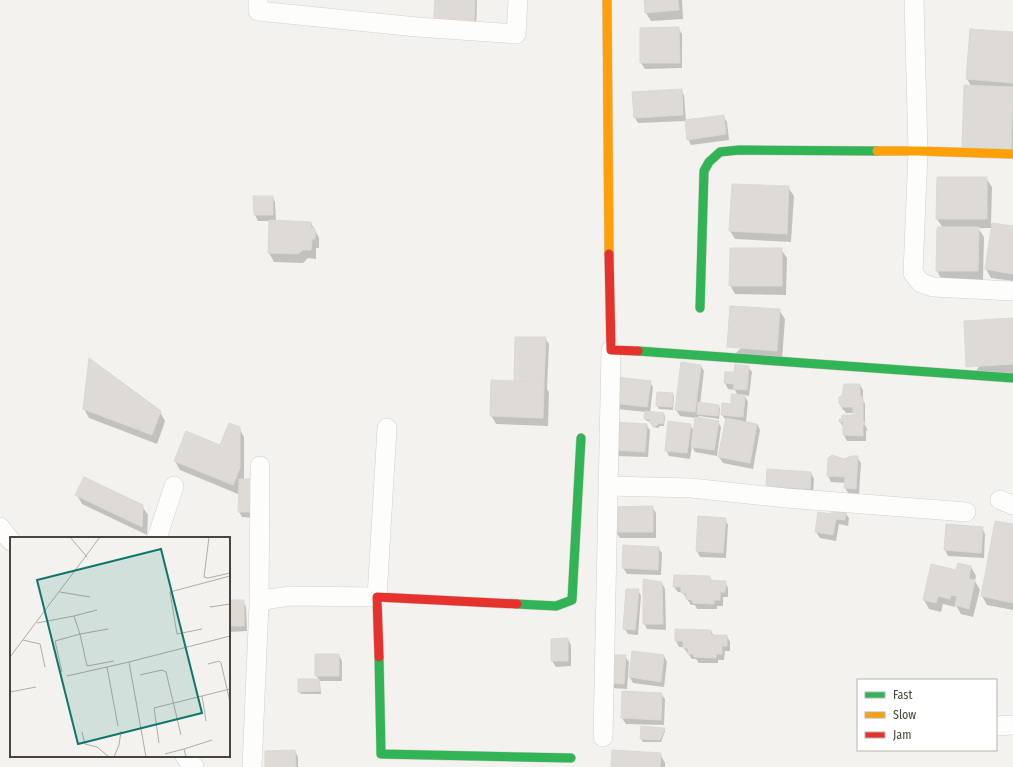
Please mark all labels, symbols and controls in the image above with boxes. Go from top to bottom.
inset map [10,537,230,757]
legend [857,679,997,751]
text: Fast [893,688,912,702]
text: Slow [893,708,916,722]
text: Jam [893,728,911,742]

